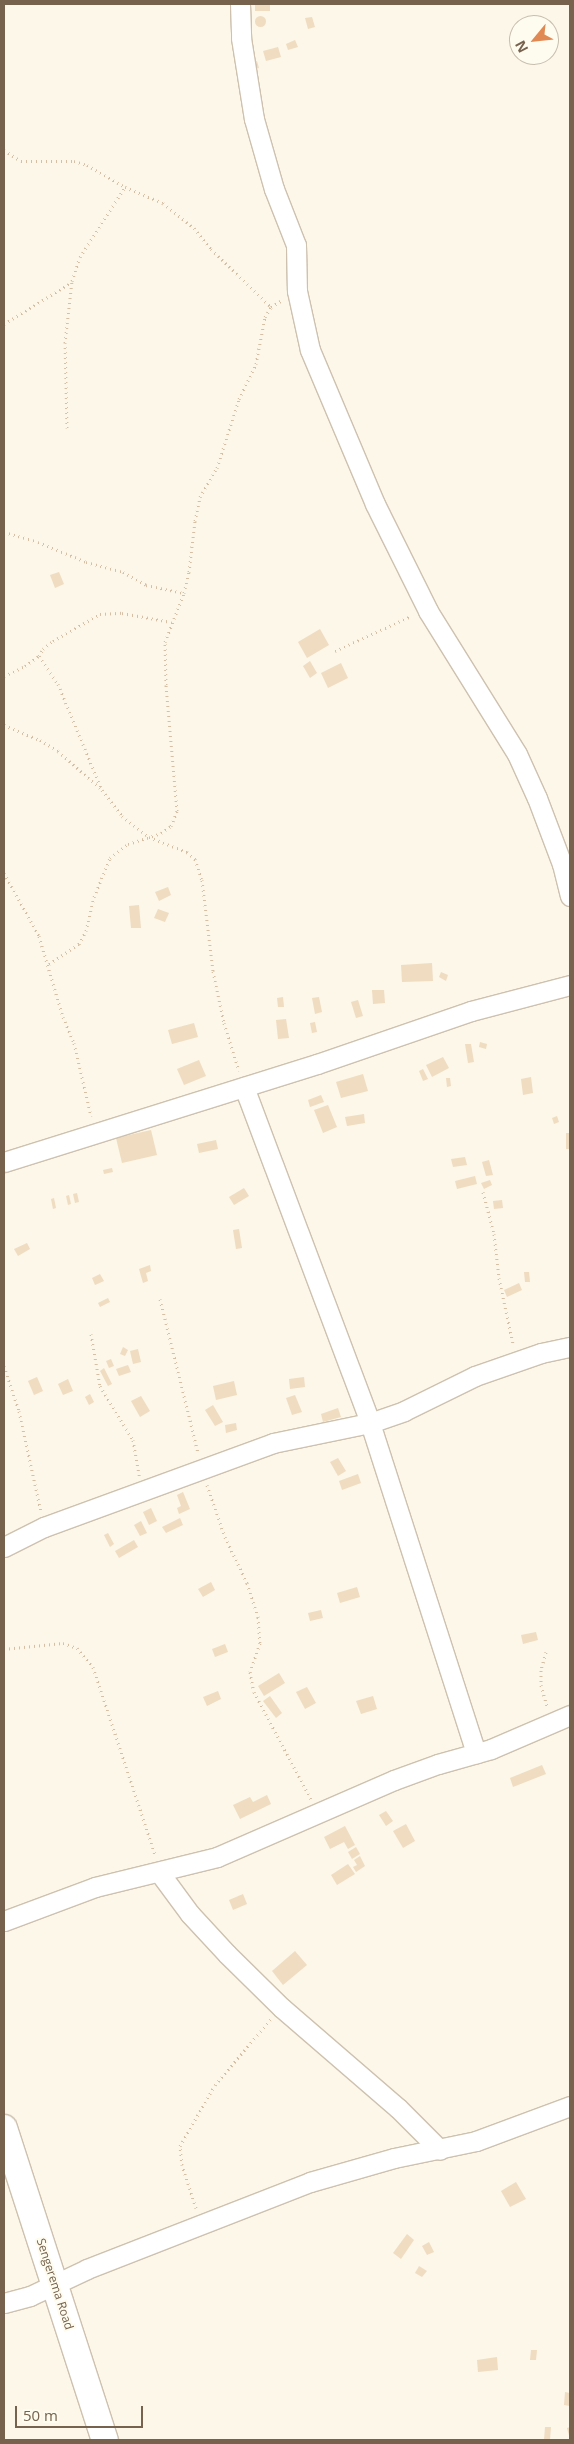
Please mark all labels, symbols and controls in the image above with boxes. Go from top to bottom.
north arrow [509,15,559,65]
text: N [510,37,532,56]
street label: Sengerema Road [33,2237,77,2331]
scale bar [18,2396,145,2428]
text: 50 m [23,2405,58,2425]

